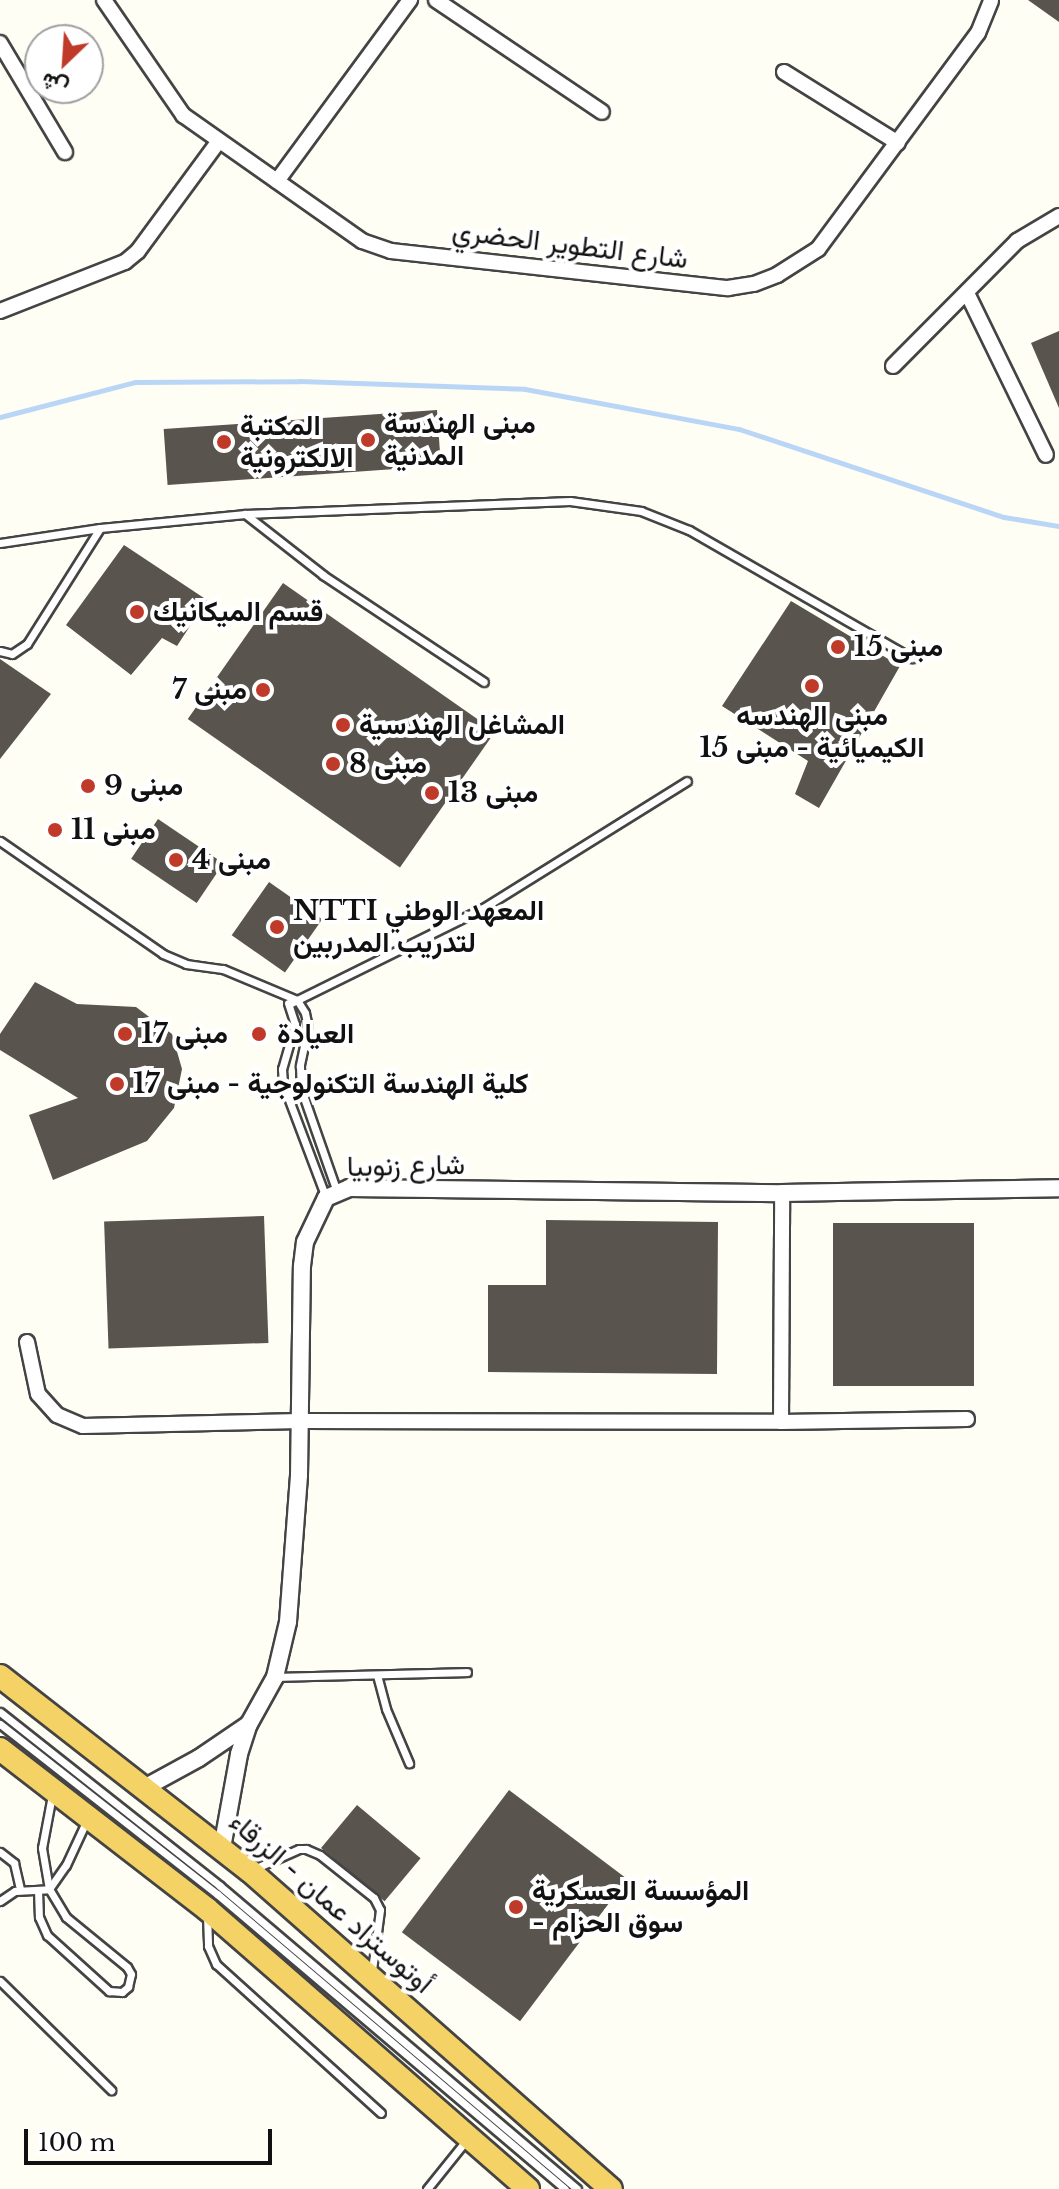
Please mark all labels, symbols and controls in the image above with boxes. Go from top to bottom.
north arrow [24,24,104,104]
text: ش [37,67,72,102]
street label: شارع التطوير الحضري [450,214,690,276]
place label: مبنى الهندسة المدنية [384,407,536,473]
place label: المكتبة الالكترونية [240,409,354,475]
marker: مبنى الهندسة المدنية [359,431,377,449]
marker: المكتبة الالكترونية [215,433,233,451]
place label: قسم الميكانيك [153,595,323,629]
marker: قسم الميكانيك [128,603,146,621]
place label: مبنى 15 [854,630,943,664]
marker: مبنى 15 [829,638,847,656]
place label: مبنى 7 [172,673,247,707]
marker: مبنى الهندسه الكيميائية - مبنى 15 [803,677,821,695]
marker: مبنى 7 [254,681,272,699]
place label: مبنى الهندسه الكيميائية - مبنى 15 [700,699,924,765]
place label: المشاغل الهندسية [359,708,565,742]
marker: المشاغل الهندسية [334,716,352,734]
place label: مبنى 8 [349,747,427,781]
marker: مبنى 8 [324,755,342,773]
place label: مبنى 9 [104,769,183,803]
place label: مبنى 13 [448,776,538,810]
marker: مبنى 9 [79,777,97,795]
marker: مبنى 13 [423,784,441,802]
place label: مبنى 11 [71,813,156,847]
marker: مبنى 11 [46,821,64,839]
place label: مبنى 4 [192,843,271,877]
marker: مبنى 4 [167,851,185,869]
place label: NTTI المعهد الوطني لتدريب المدربين [293,894,544,960]
marker: NTTI المعهد الوطني لتدريب المدربين [268,918,286,936]
place label: مبنى 17 [141,1017,228,1051]
place label: العيادة [277,1017,354,1051]
marker: العيادة [248,1023,270,1045]
marker: مبنى 17 [116,1025,134,1043]
place label: كلية الهندسة التكنولوجية - مبنى 17 [133,1067,529,1101]
marker: كلية الهندسة التكنولوجية - مبنى 17 [108,1075,126,1093]
street label: شارع زنوبيا [347,1148,465,1184]
street label: أوتوستراد عمان - الزرقاء [222,1805,440,2001]
place label: المؤسسة العسكرية - سوق الحزام [532,1874,749,1940]
marker: المؤسسة العسكرية - سوق الحزام [507,1898,525,1916]
scale bar [28,2113,276,2163]
text: 100 m [38,2128,116,2157]

